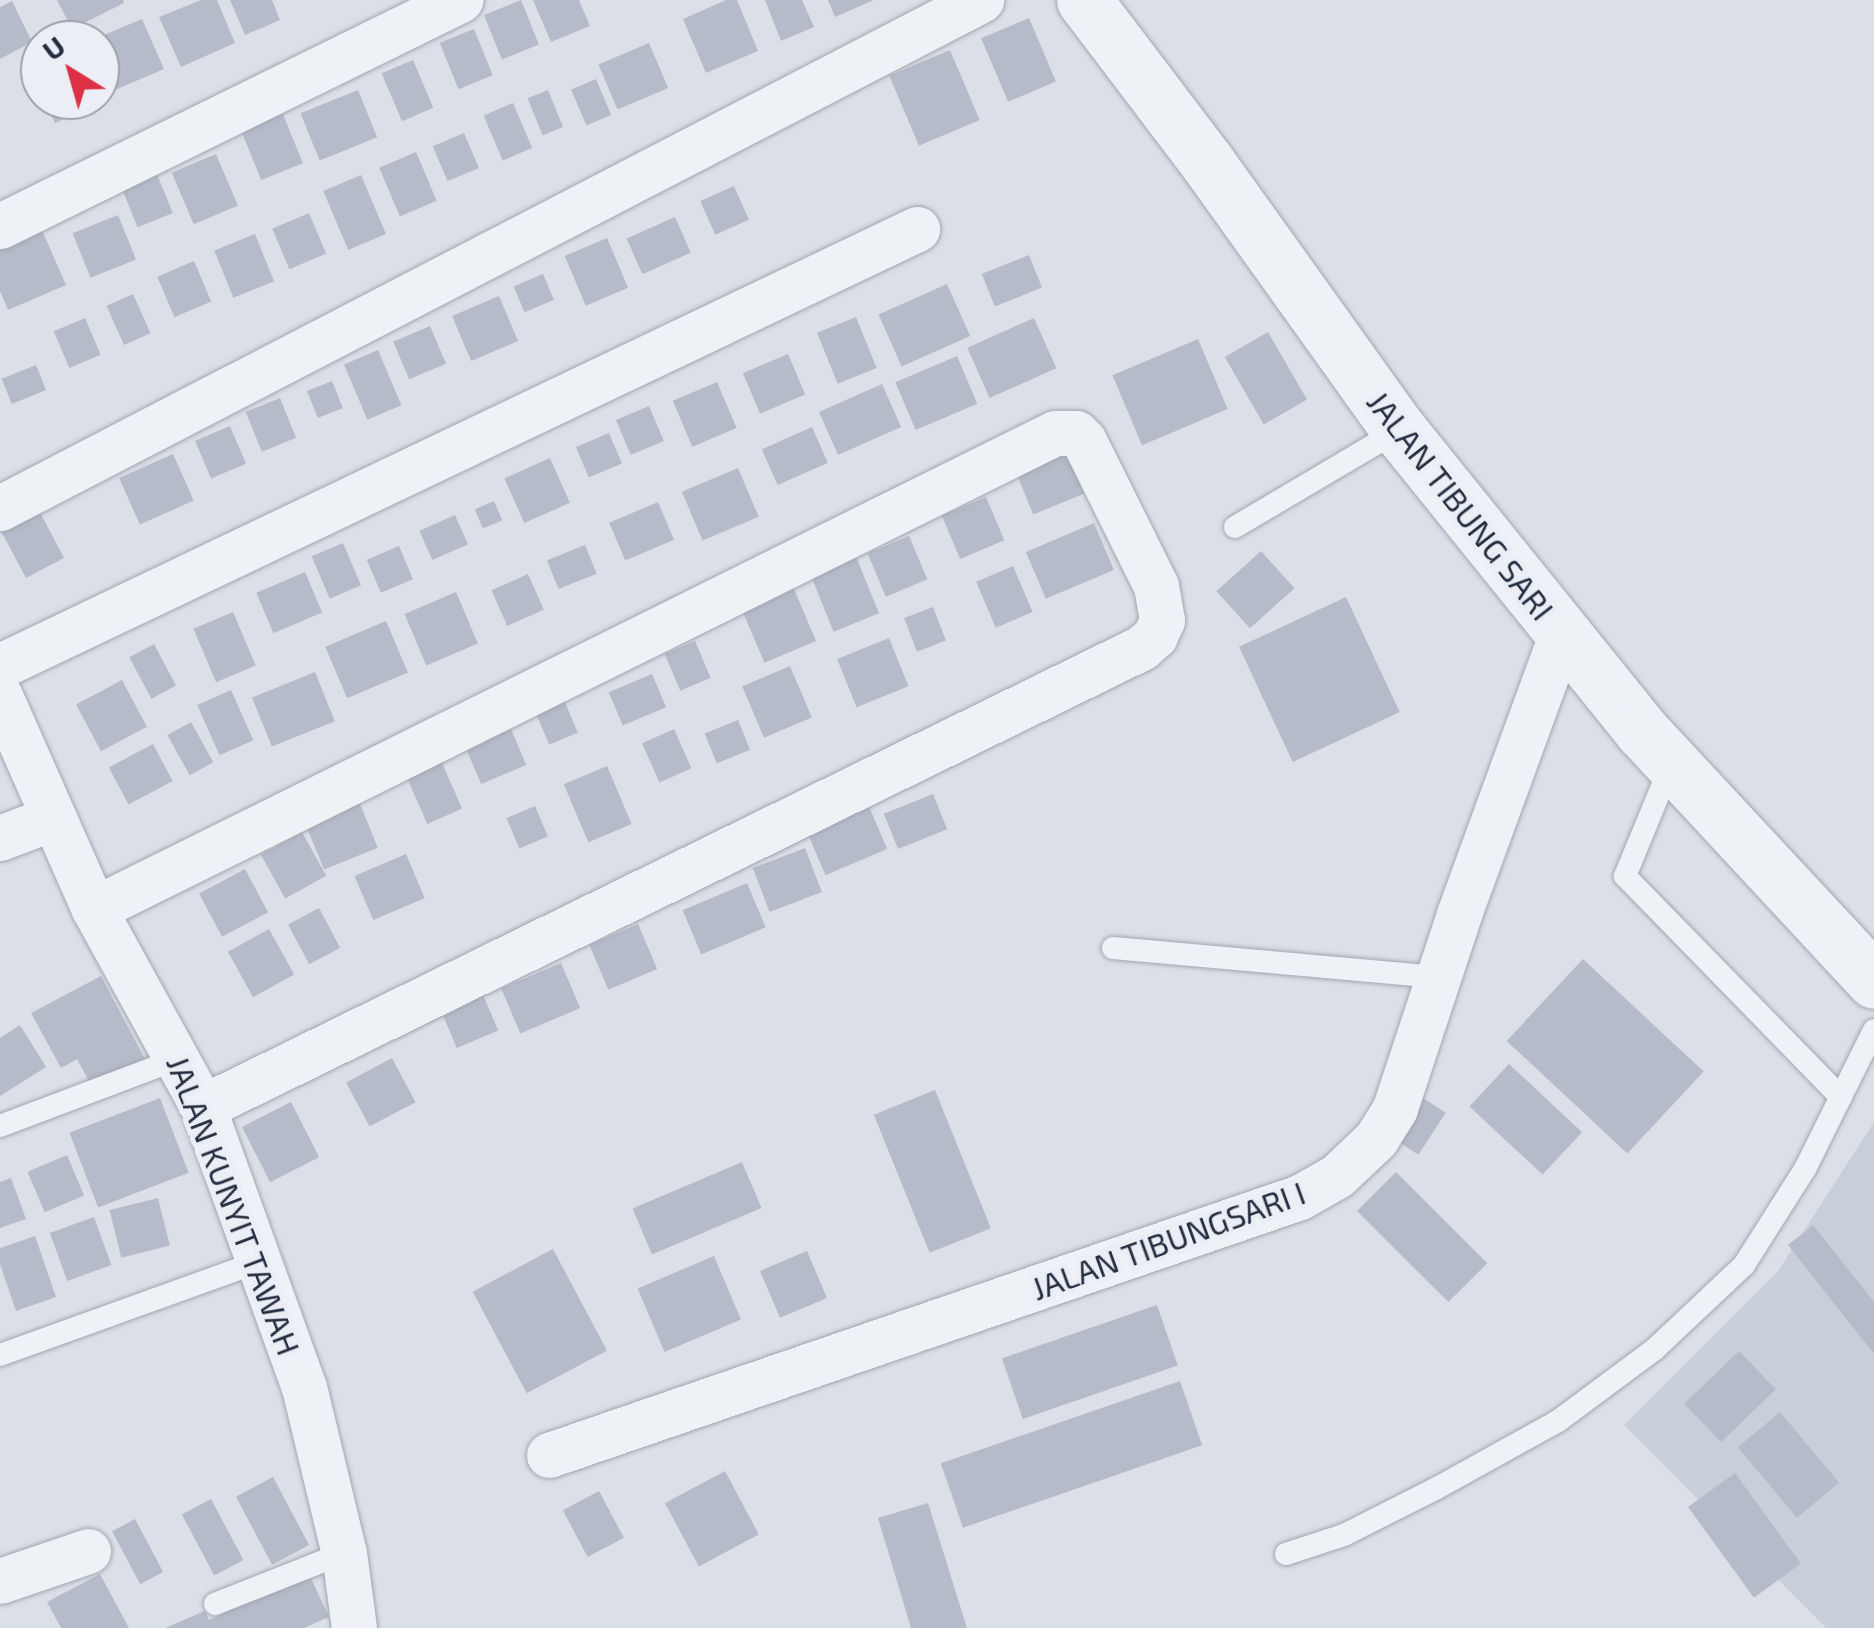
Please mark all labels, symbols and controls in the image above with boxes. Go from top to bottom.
north arrow [20,20,120,120]
text: U [35,28,71,67]
street label: JALAN TIBUNG SARI [1359,383,1563,627]
street label: JALAN KUNYIT TAWAH [159,1049,309,1361]
street label: JALAN TIBUNGSARI I [1026,1173,1310,1307]

